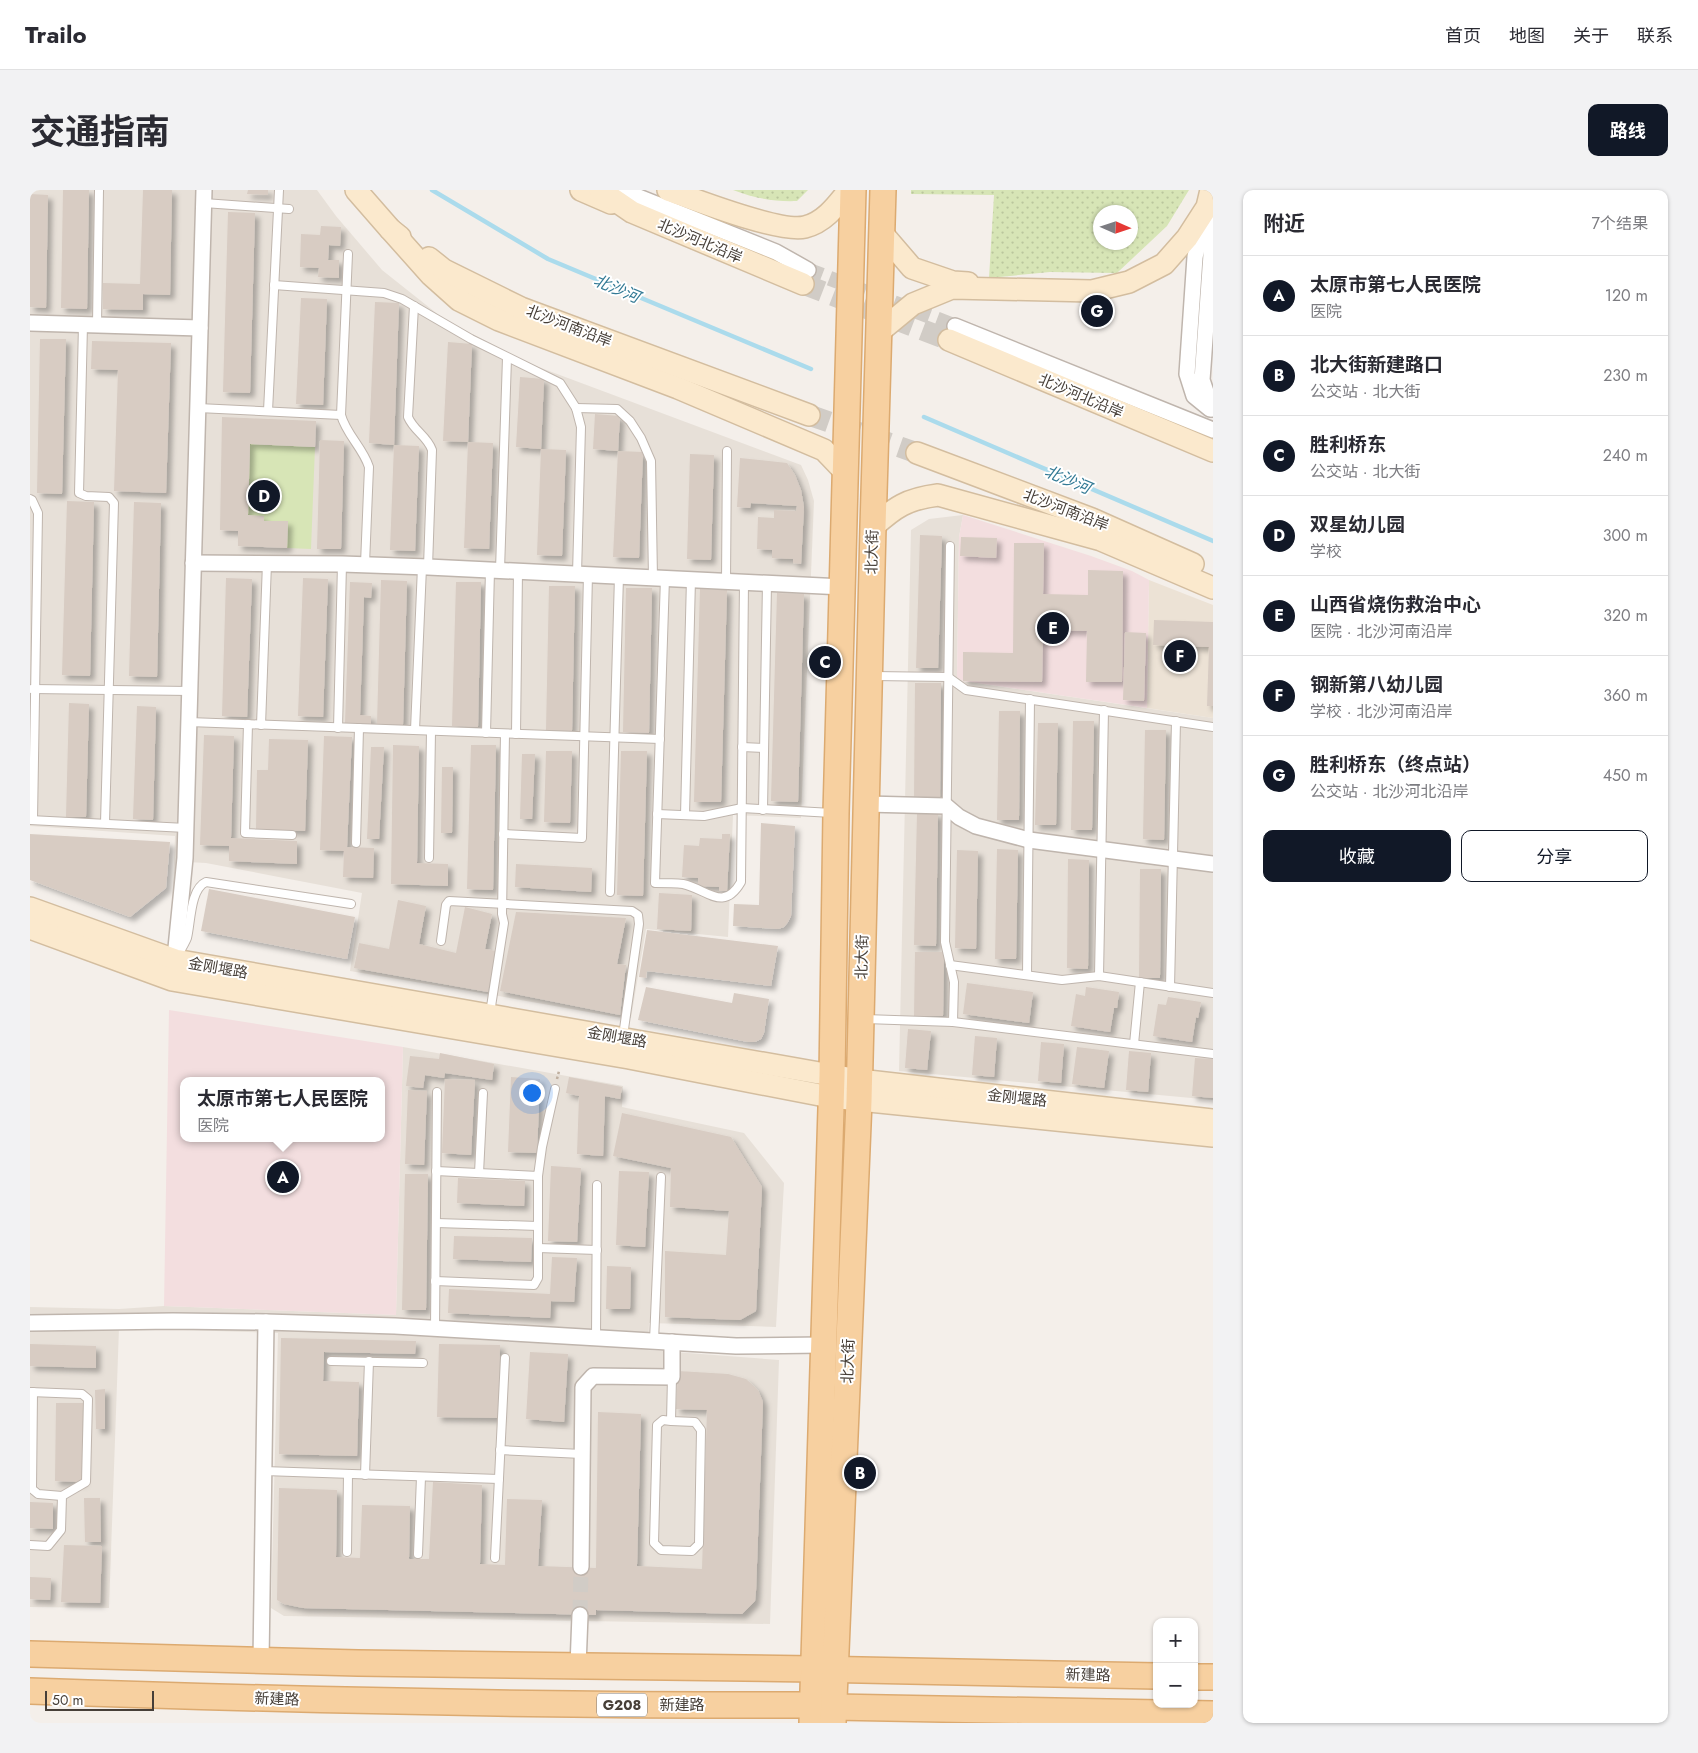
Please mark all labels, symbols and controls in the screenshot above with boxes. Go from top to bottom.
text: Trailo [25,17,87,52]
text: 首页 [1445,23,1481,49]
text: 地图 [1509,23,1545,49]
text: 关于 [1573,23,1609,49]
text: 联系 [1637,23,1673,49]
button: 路线 [1588,104,1668,156]
text: 交通指南 [30,107,170,157]
north arrow [1093,205,1138,250]
text: 附近 [1263,209,1305,239]
text: 7个结果 [1592,212,1648,235]
street label: 北沙河北沿岸 [654,213,746,269]
water label: 北沙河 [590,268,646,310]
text: 太原市第七人民医院 [1310,271,1481,298]
text: A [1273,284,1285,307]
text: 120 m [1605,284,1648,307]
pin: G [1081,292,1113,330]
street label: 北沙河南沿岸 [523,300,615,352]
text: 医院 [1310,300,1342,323]
text: 北大街新建路口 [1310,351,1443,378]
text: B [1274,364,1284,387]
text: 230 m [1603,364,1648,387]
street label: 北沙河北沿岸 [1035,368,1127,424]
text: 公交站 · 北大街 [1310,380,1420,403]
text: 胜利桥东 [1310,431,1386,458]
text: C [1273,444,1285,467]
text: 240 m [1603,444,1648,467]
water label: 北沙河 [1041,459,1097,501]
text: 公交站 · 北大街 [1310,460,1420,483]
pin: D [248,477,280,515]
street label: 北沙河南沿岸 [1020,484,1112,536]
text: 双星幼儿园 [1310,511,1405,538]
text: D [1273,524,1285,547]
text: 300 m [1603,524,1648,547]
street label: 北大街 [861,529,883,575]
text: 学校 [1310,540,1342,563]
text: 山西省烧伤救治中心 [1310,591,1481,618]
text: E [1274,604,1284,627]
text: 320 m [1603,604,1648,627]
pin: E [1037,609,1069,647]
text: 医院 · 北沙河南沿岸 [1310,620,1452,643]
pin: F [1164,637,1196,675]
pin: C [809,643,841,681]
text: 钢新第八幼儿园 [1310,671,1443,698]
text: F [1275,684,1283,707]
text: 360 m [1603,684,1648,707]
text: 学校 · 北沙河南沿岸 [1310,700,1452,723]
text: 胜利桥东（终点站） [1310,751,1481,778]
text: G [1272,764,1286,787]
text: 450 m [1603,764,1648,787]
text: 公交站 · 北沙河北沿岸 [1310,780,1468,803]
button: 收藏 [1263,830,1451,882]
button: 分享 [1461,830,1648,882]
street label: 北大街 [851,934,873,980]
street label: 金刚堰路 [187,952,249,984]
street label: 金刚堰路 [586,1021,648,1053]
popup [180,1077,385,1142]
your location [519,1080,545,1106]
street label: 金刚堰路 [986,1084,1048,1112]
text: 太原市第七人民医院 [197,1085,368,1112]
text: 医院 [197,1114,229,1137]
pin: A [267,1158,299,1196]
street label: 北大街 [836,1338,860,1384]
pin: B [844,1454,876,1492]
map controls [1153,1618,1198,1708]
button: + [1153,1618,1198,1663]
button: − [1153,1663,1198,1708]
street label: 新建路 [1065,1664,1111,1686]
street label: 新建路 [254,1687,300,1711]
scale bar [45,1688,154,1711]
text: 50 m [52,1690,83,1710]
road number: G208 [597,1694,647,1716]
street label: 新建路 [659,1694,705,1716]

